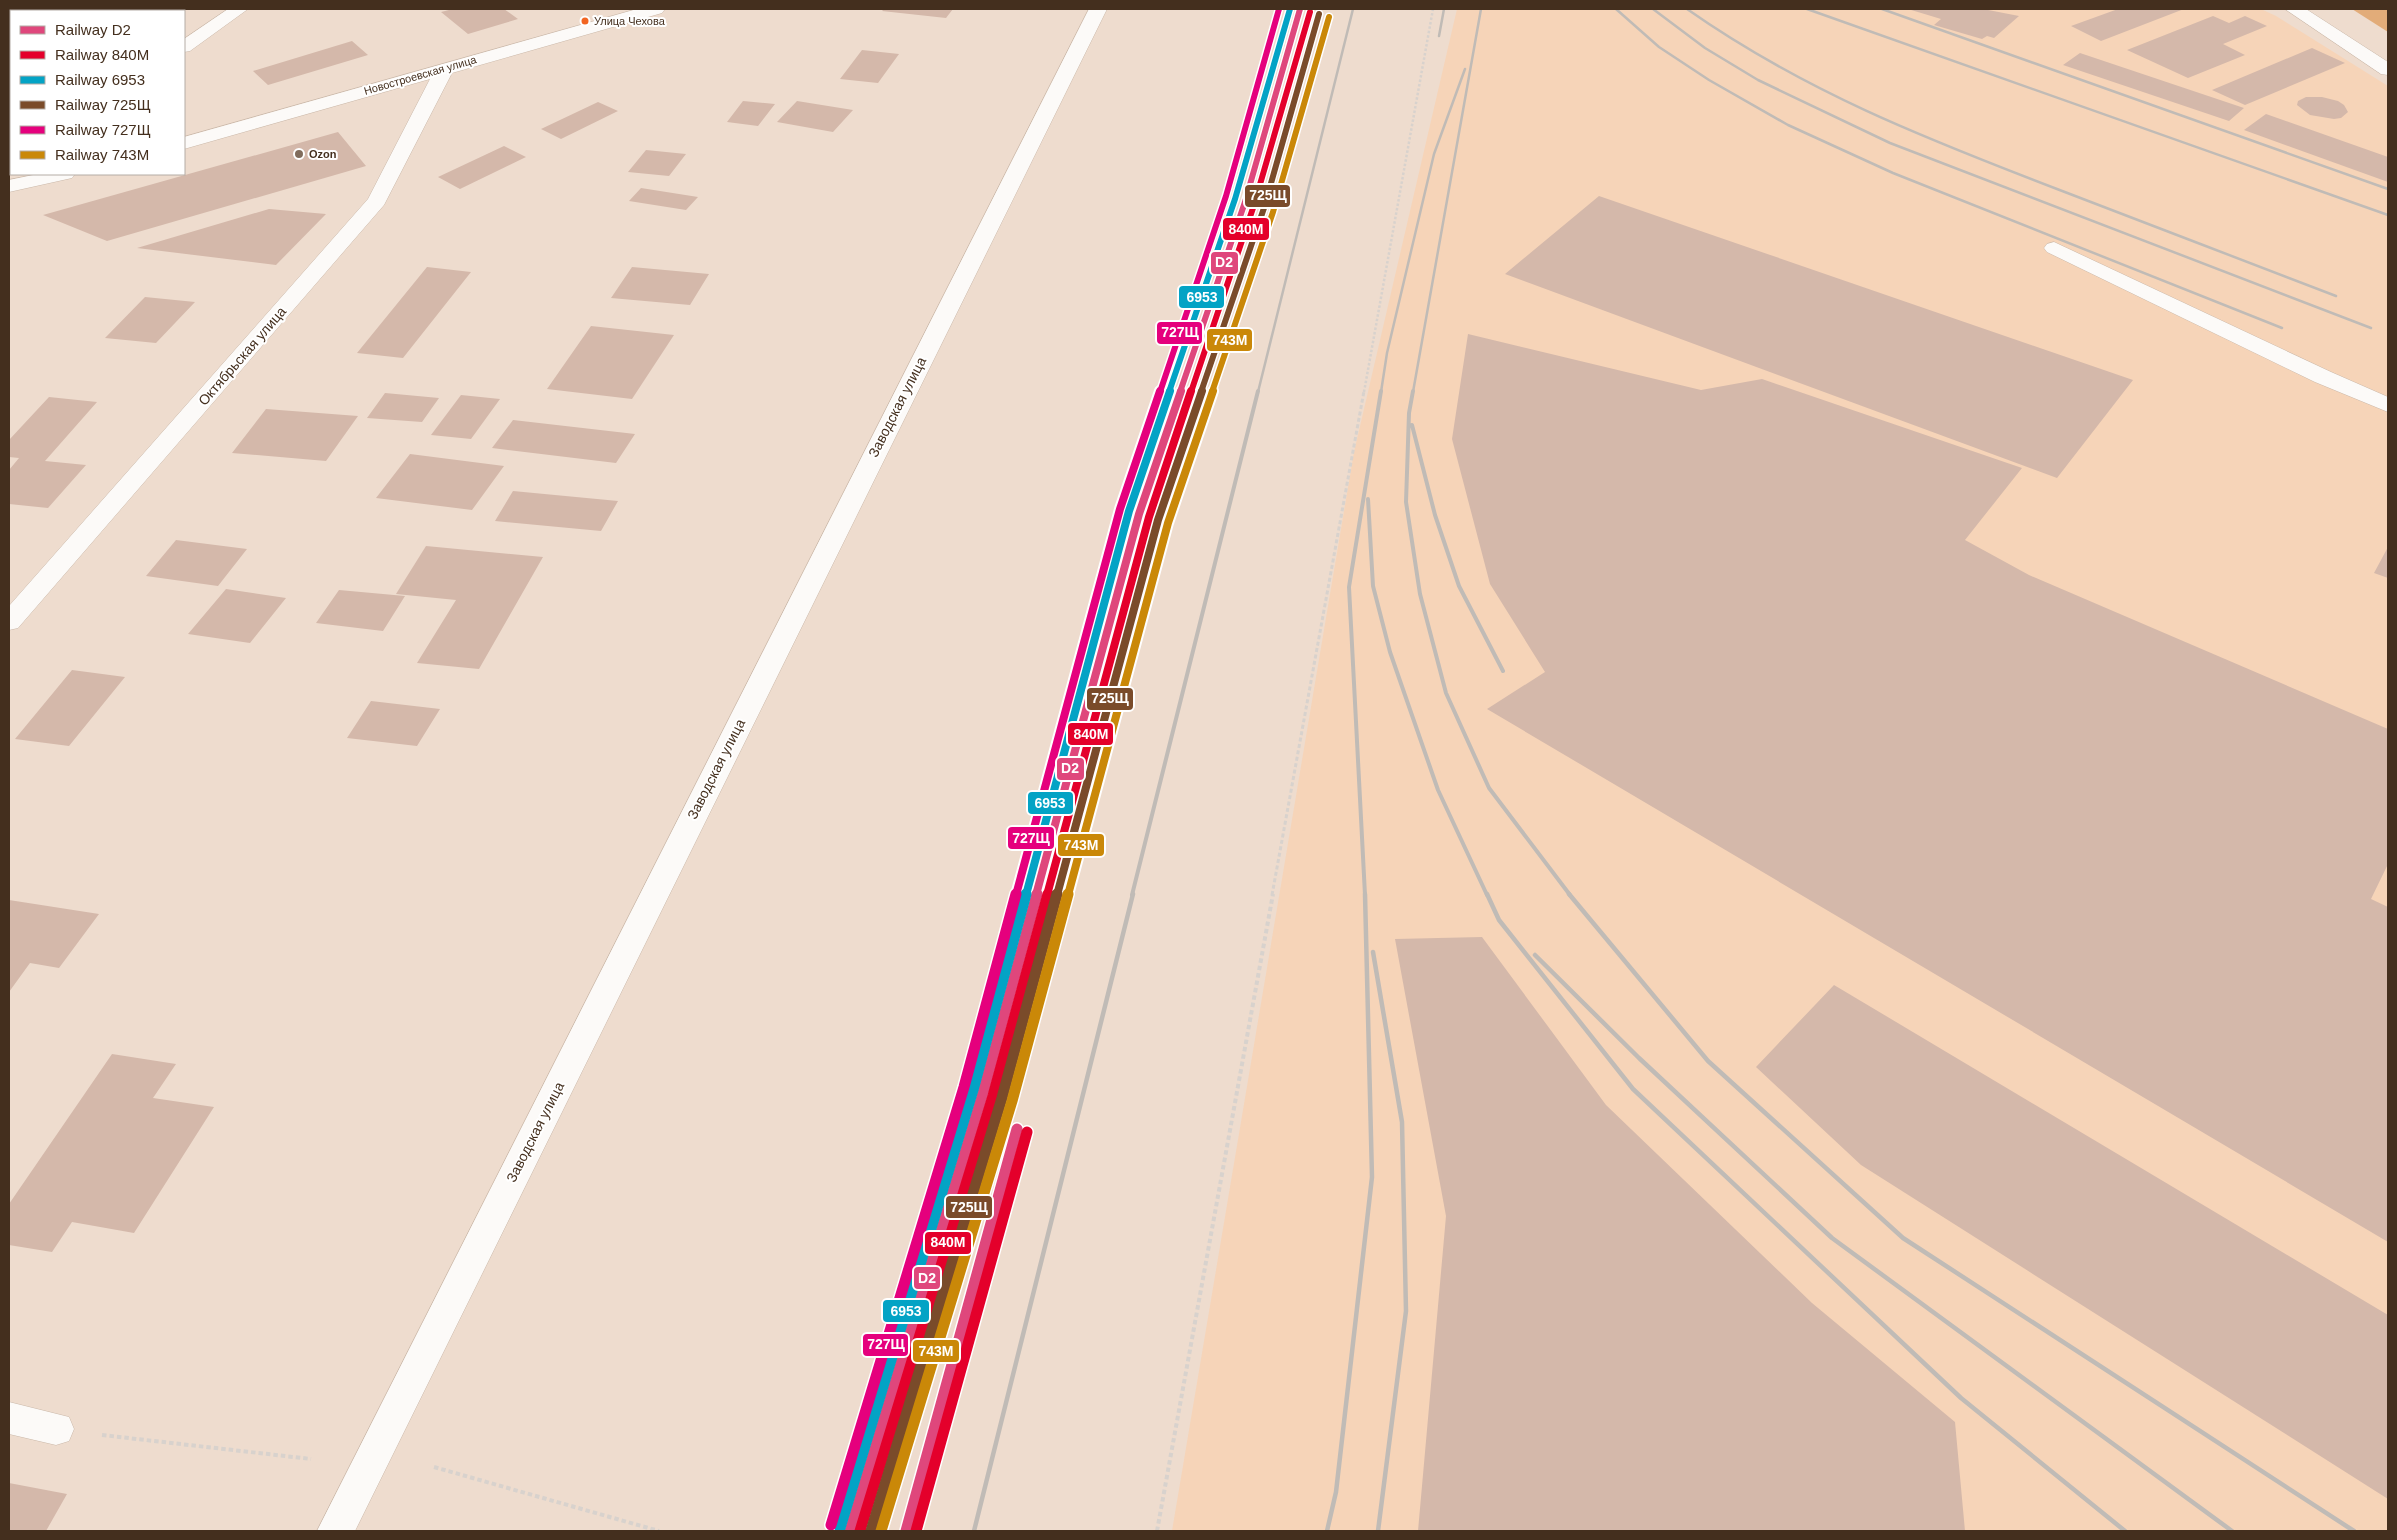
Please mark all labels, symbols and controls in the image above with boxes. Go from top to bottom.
legend [10,10,185,175]
place label: Улица Чехова [594,15,666,27]
marker: Улица Чехова [580,16,590,26]
text: Railway D2 [55,21,131,38]
text: Railway 840М [55,46,149,63]
street label: Новостроевская улица [362,53,478,97]
text: Railway 6953 [55,71,145,88]
text: Railway 725Щ [55,96,151,113]
text: Railway 727Щ [55,121,151,138]
text: Railway 743М [55,146,149,163]
marker: Ozon [293,148,305,160]
place label: Ozon [309,148,337,160]
line badge: 725Щ [1244,184,1291,208]
text: 725Щ [1249,187,1288,203]
line badge: 840М [1222,217,1270,241]
text: 840М [1228,221,1264,237]
line badge: D2 [1210,251,1239,275]
text: D2 [1215,254,1233,270]
line badge: 6953 [1178,285,1225,309]
text: 6953 [1186,289,1218,305]
street label: Октябрьская улица [195,303,289,409]
line badge: 727Щ [1156,321,1203,345]
text: 727Щ [1161,324,1200,340]
line badge: 743М [1206,328,1253,352]
text: 743М [1212,332,1248,348]
street label: Заводская улица [865,354,929,460]
line badge: 725Щ [1086,687,1134,711]
text: 725Щ [1091,690,1130,706]
street label: Заводская улица [684,716,748,822]
line badge: 840М [1067,722,1114,746]
text: 840М [1073,726,1109,742]
line badge: D2 [1056,757,1085,781]
text: D2 [1061,760,1079,776]
line badge: 6953 [1027,791,1074,815]
text: 6953 [1034,795,1066,811]
line badge: 727Щ [1007,826,1055,850]
text: 727Щ [1012,830,1051,846]
line badge: 743М [1057,833,1105,857]
text: 743М [1063,837,1099,853]
street label: Заводская улица [503,1079,567,1185]
line badge: 725Щ [945,1195,993,1219]
text: 725Щ [950,1199,989,1215]
line badge: 840М [924,1231,972,1255]
text: 840М [930,1234,966,1250]
line badge: D2 [913,1266,941,1290]
text: D2 [918,1270,936,1286]
line badge: 6953 [882,1299,930,1323]
text: 6953 [890,1303,922,1319]
line badge: 727Щ [862,1333,909,1357]
text: 727Щ [867,1336,906,1352]
line badge: 743М [912,1339,960,1363]
text: 743М [918,1343,954,1359]

